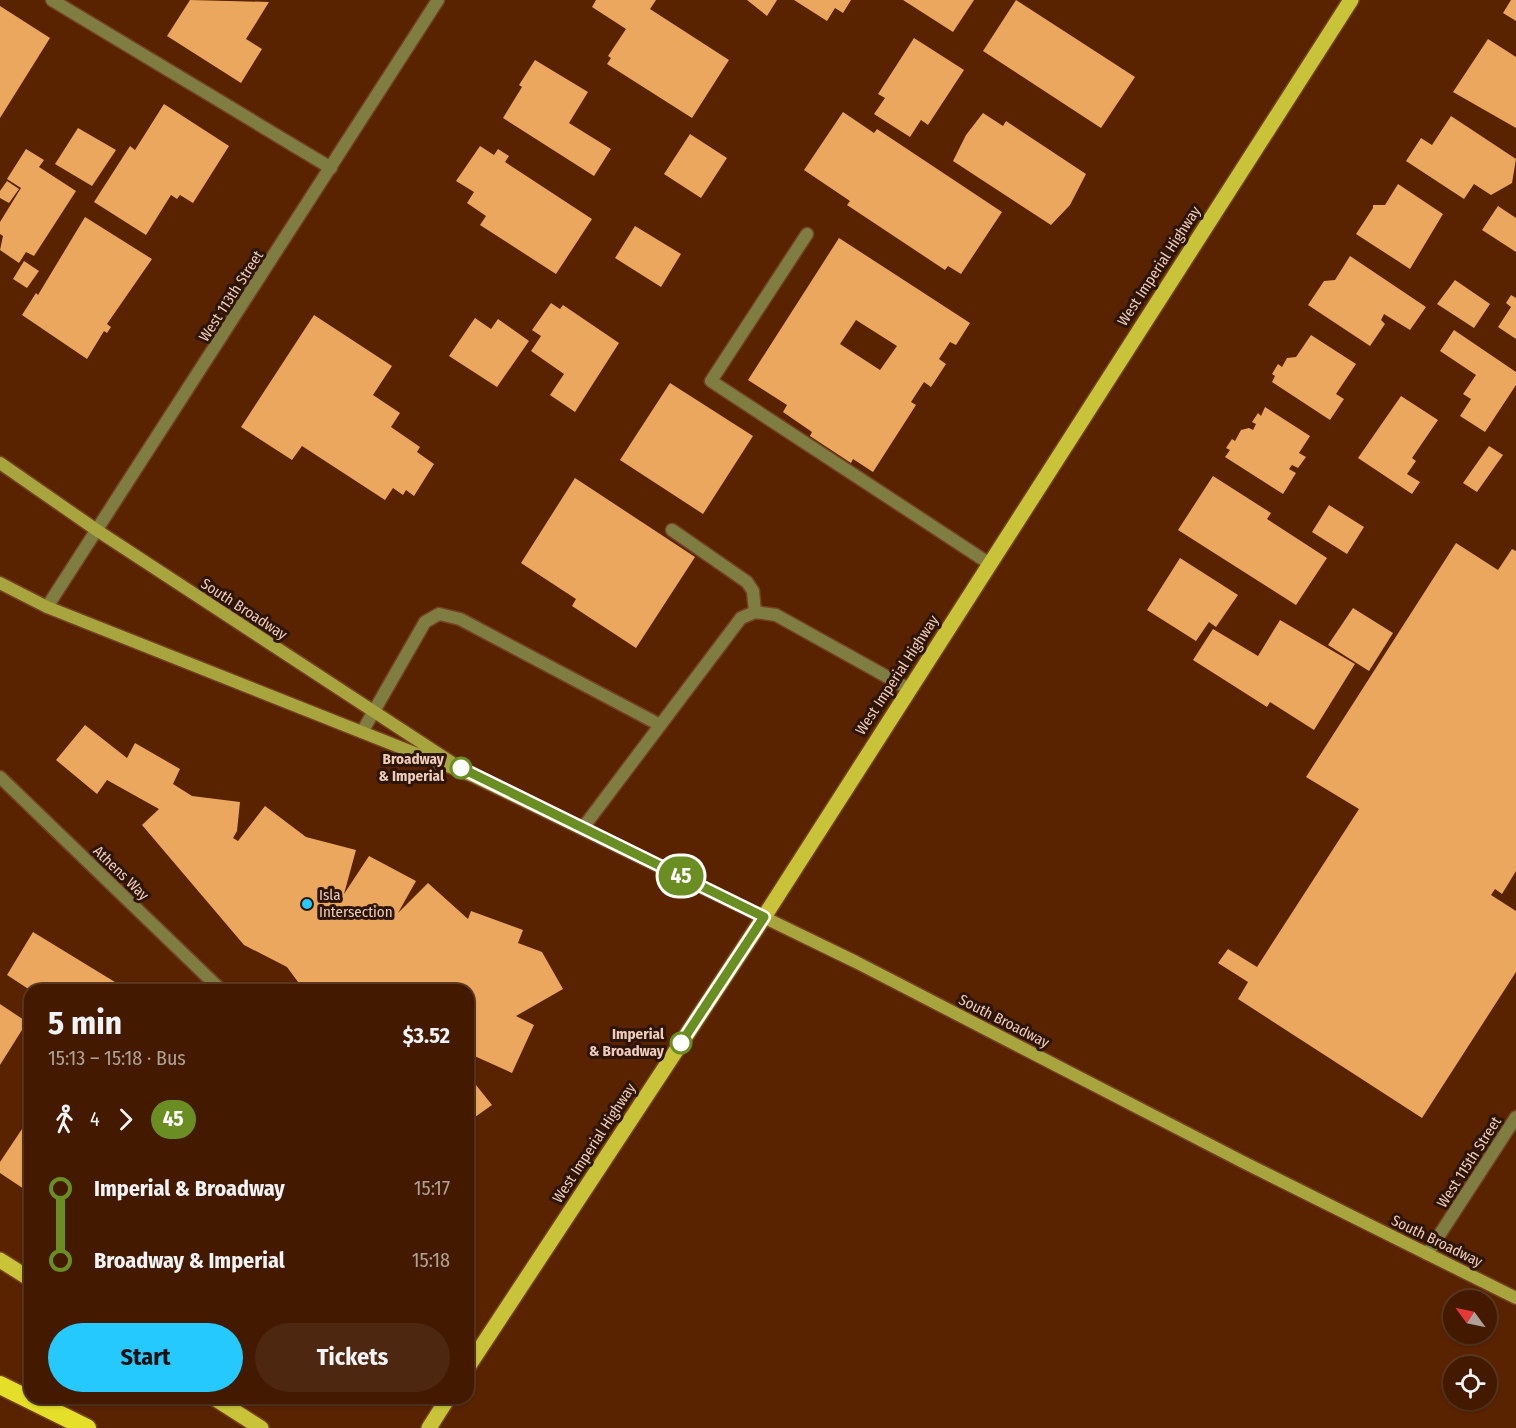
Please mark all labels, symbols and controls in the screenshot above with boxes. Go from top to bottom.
street label: West Imperial Highway [1114,202,1205,329]
street label: West 113th Street [195,247,267,345]
street label: South Broadway [198,574,291,644]
street label: West Imperial Highway [852,611,943,738]
place label: Broadway & Imperial [378,750,445,785]
marker: Broadway & Imperial [450,757,472,779]
street label: Athens Way [89,842,153,904]
line badge: 45 [654,856,708,896]
text: 45 [671,863,691,889]
place label: Isla Intersection [319,886,393,921]
marker: Isla Intersection [300,897,314,911]
street label: South Broadway [956,990,1053,1052]
text: 5 min [48,1003,122,1043]
text: $3.52 [403,1022,450,1049]
place label: Imperial & Broadway [589,1025,665,1060]
marker: Imperial & Broadway [670,1032,692,1054]
text: 15:13 – 15:18 · Bus [48,1046,186,1070]
street label: West Imperial Highway [549,1079,640,1206]
icon: walk [48,1103,81,1136]
icon: forward [109,1103,142,1136]
text: 45 [163,1106,184,1132]
text: 4 [90,1107,100,1131]
street label: West 115th Street [1433,1113,1505,1211]
text: Imperial & Broadway [94,1175,285,1202]
text: 15:17 [414,1176,450,1200]
street label: South Broadway [1389,1211,1486,1271]
text: Broadway & Imperial [94,1247,285,1274]
text: 15:18 [412,1248,450,1272]
north arrow [1443,1290,1497,1344]
map controls [1443,1290,1497,1410]
button: Start [48,1323,243,1392]
button: Tickets [255,1323,450,1392]
button: locate [1443,1356,1497,1410]

